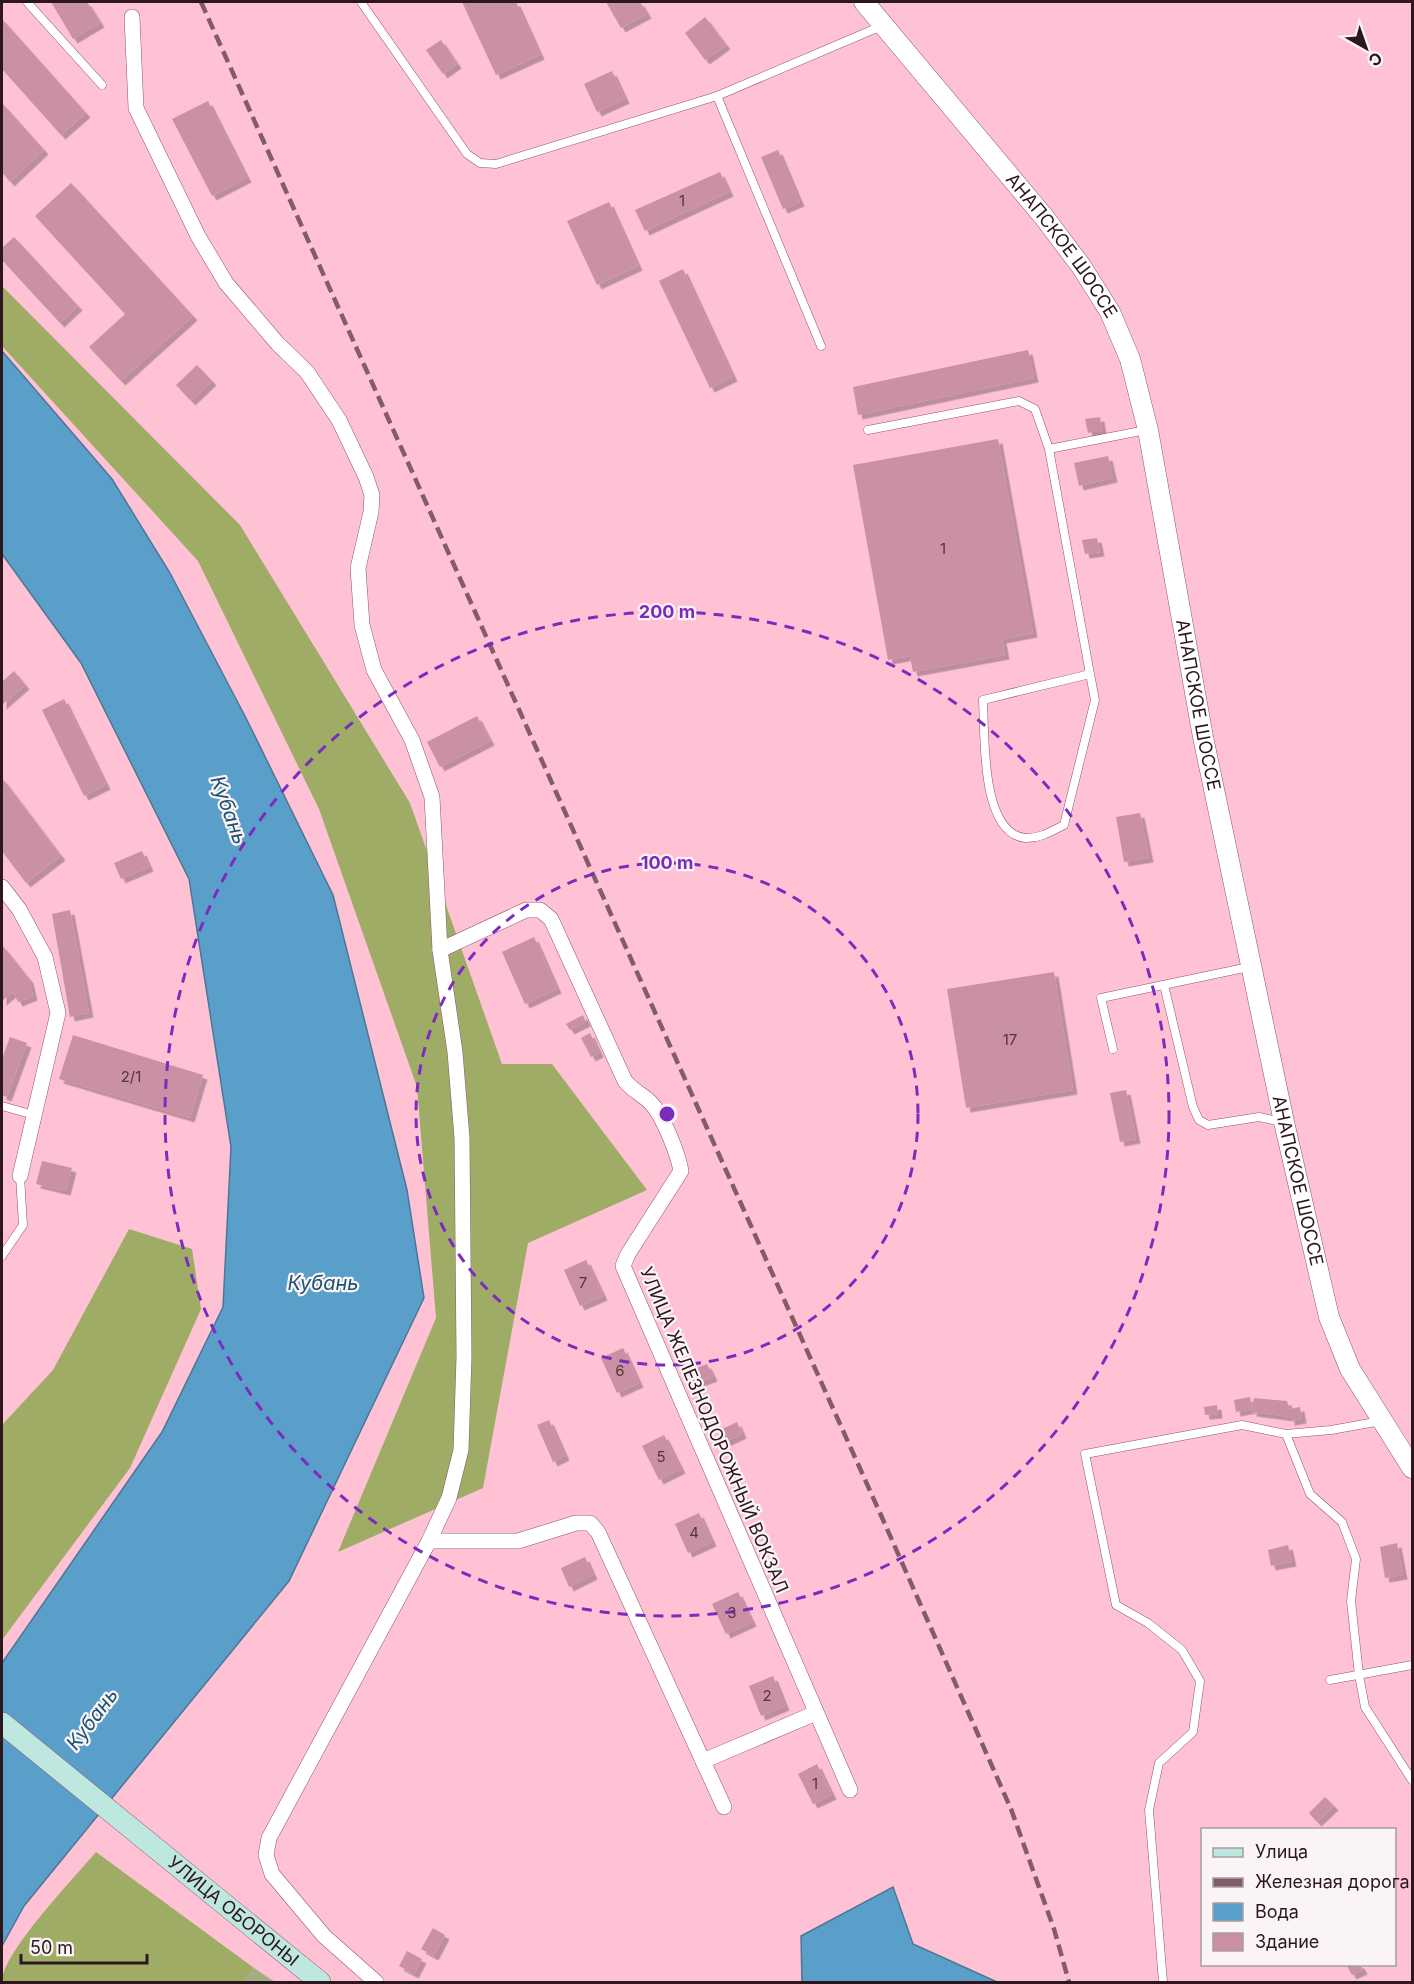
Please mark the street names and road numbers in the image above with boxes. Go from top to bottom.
street label: АНАПСКОЕ ШОССЕ [1002,169,1122,321]
street label: АНАПСКОЕ ШОССЕ [1172,617,1225,793]
street label: АНАПСКОЕ ШОССЕ [1269,1093,1328,1268]
street label: УЛИЦА ЖЕЛЕЗНОДОРОЖНЫЙ ВОКЗАЛ [636,1263,794,1596]
street label: УЛИЦА ОБОРОНЫ [164,1851,303,1970]

